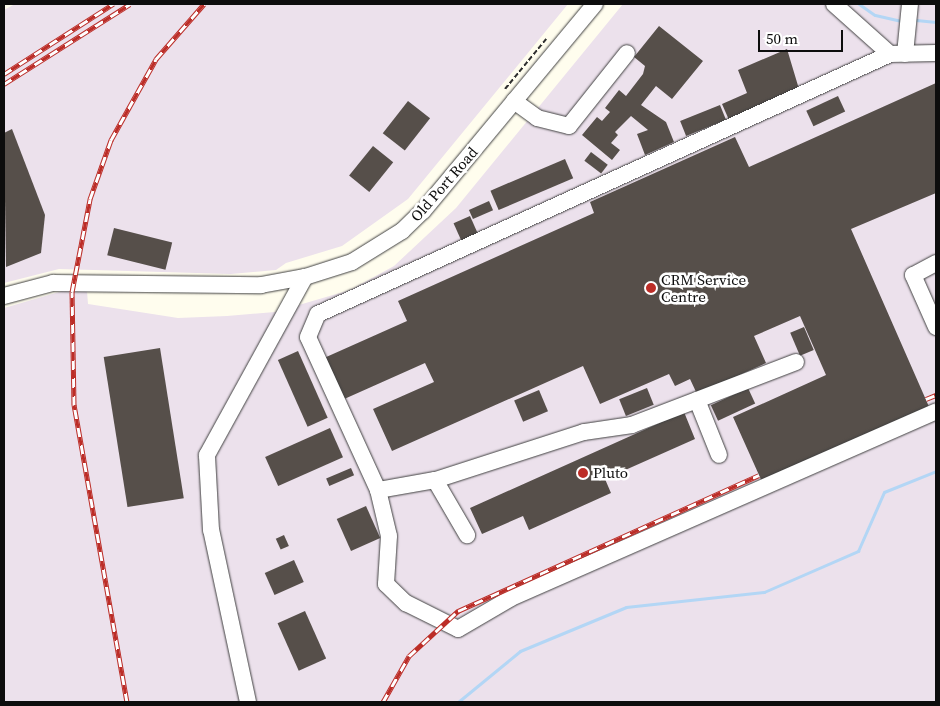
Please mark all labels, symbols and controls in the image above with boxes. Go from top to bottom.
scale bar [760,20,845,52]
text: 50 m [766,28,798,49]
street label: Old Port Road [407,143,481,225]
place label: CRM Service Centre [661,270,746,305]
marker: CRM Service Centre [645,282,657,294]
place label: Pluto [593,464,628,482]
marker: Pluto [577,467,589,479]

